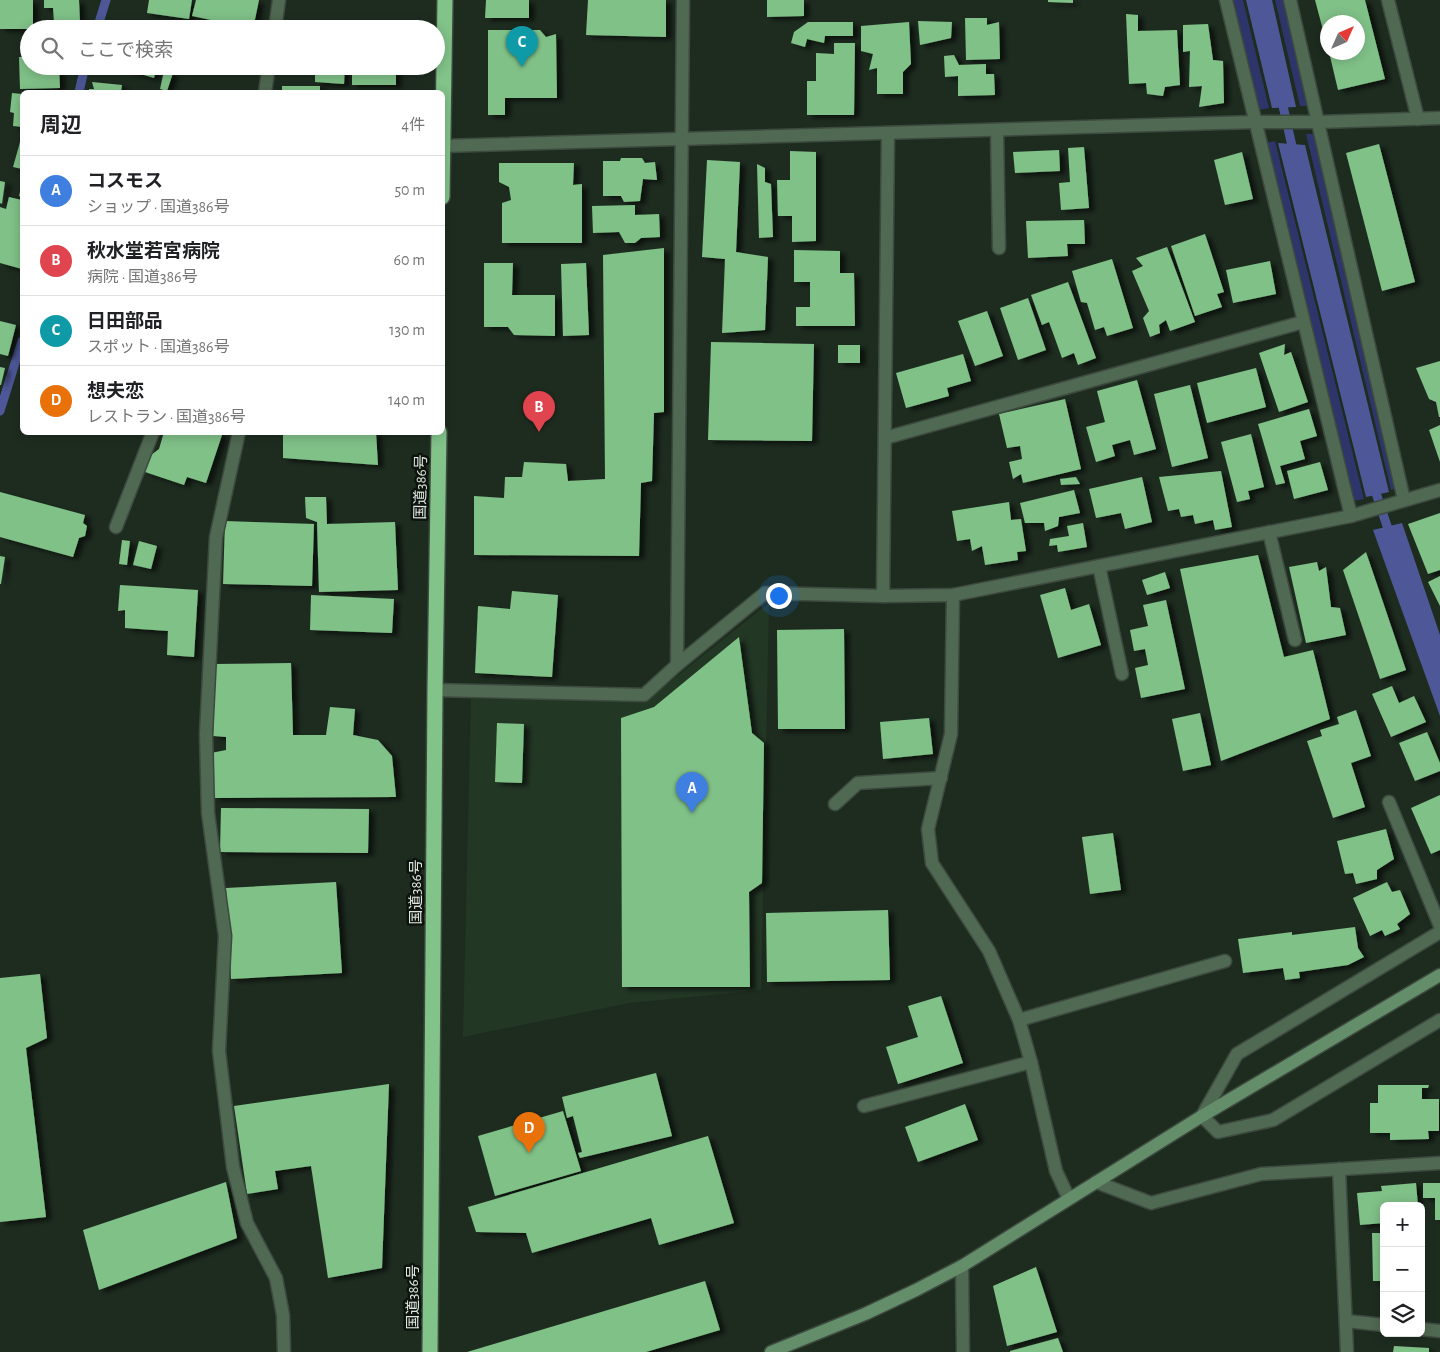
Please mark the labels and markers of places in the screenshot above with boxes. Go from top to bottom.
pin: C [506,26,538,67]
pin: B [523,391,555,432]
pin: A [676,772,708,813]
pin: D [513,1112,545,1153]

